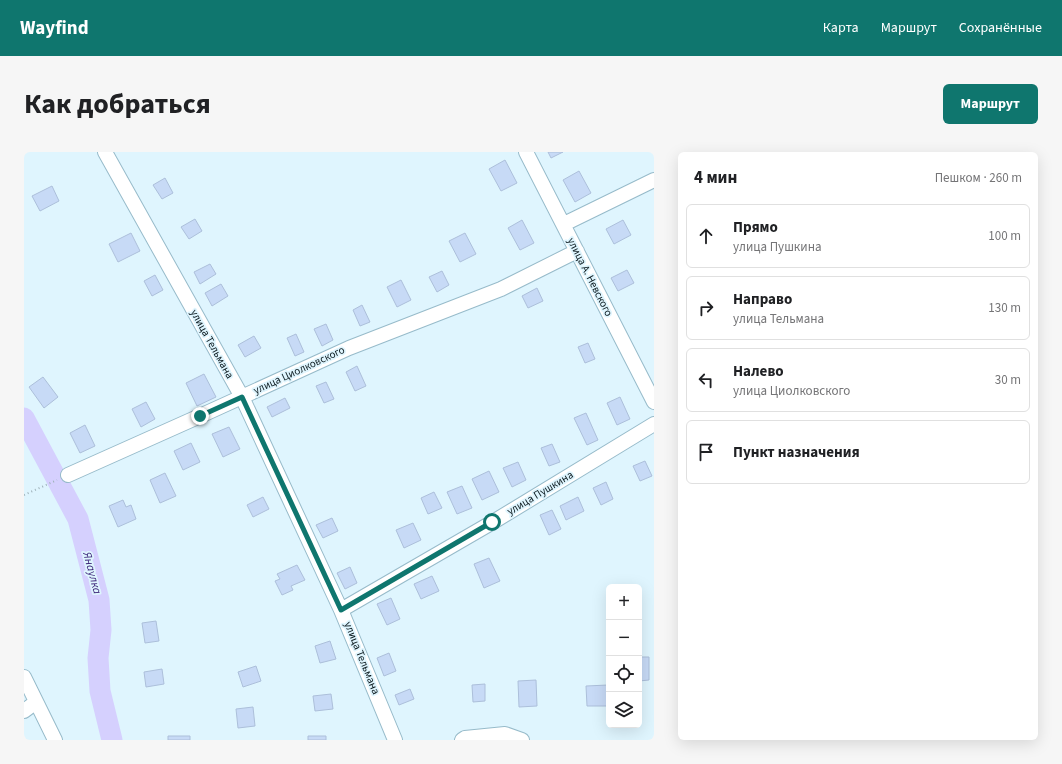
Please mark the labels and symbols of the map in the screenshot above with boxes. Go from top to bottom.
street label: улица А. Невского [564,235,616,319]
street label: улица Тельмана [187,307,237,381]
street label: улица Циолковского [251,342,347,398]
route end [191,407,209,425]
street label: улица Пушкина [504,467,576,519]
route start [483,513,501,531]
water label: Янаулка [78,549,106,597]
street label: улица Тельмана [341,619,383,697]

